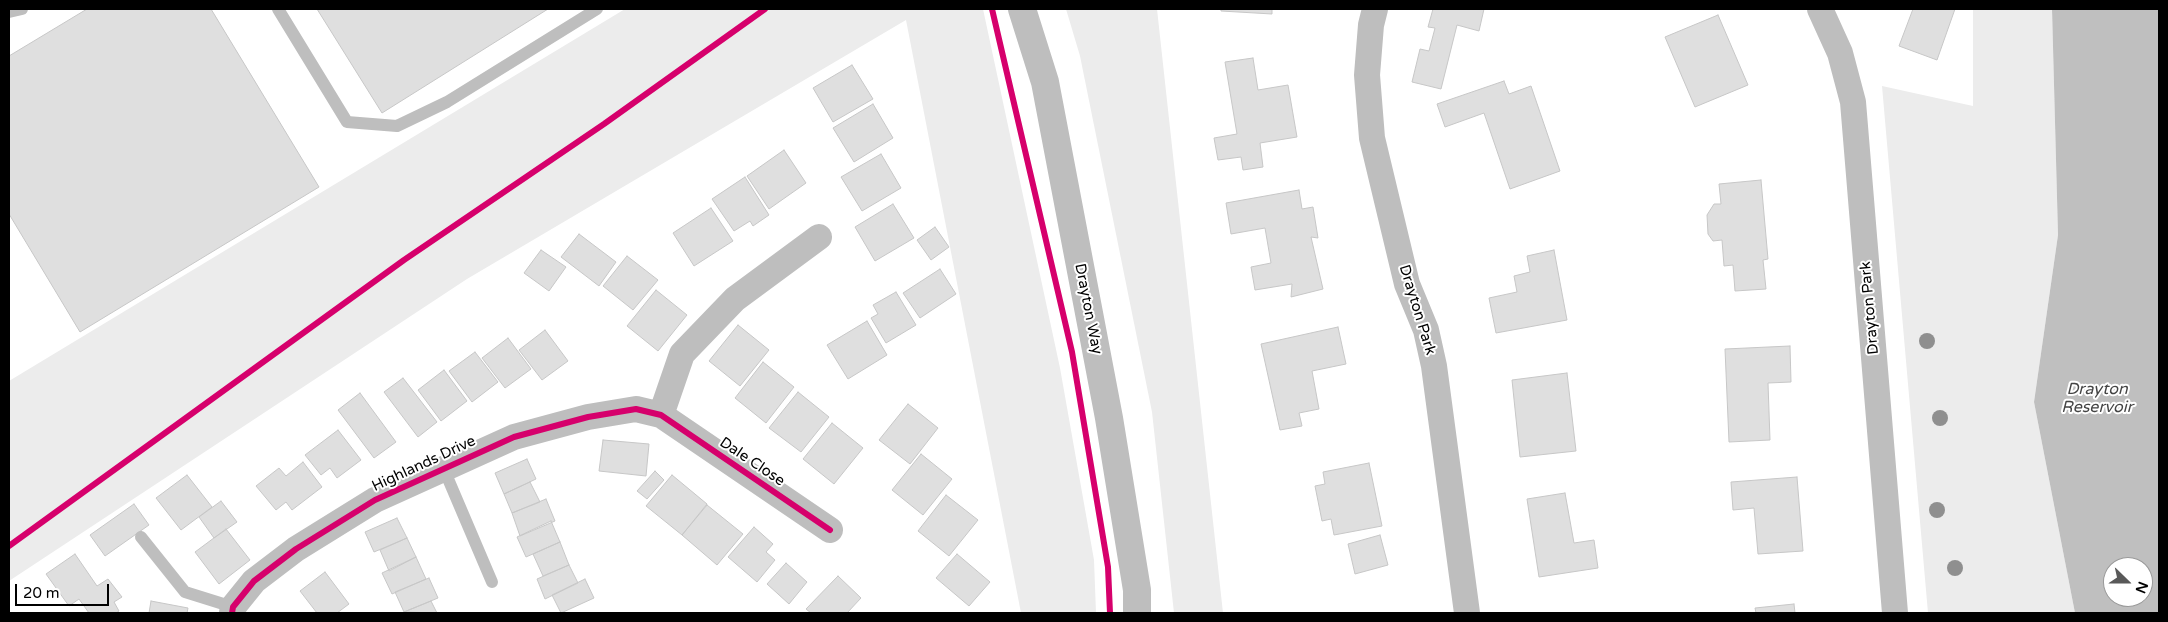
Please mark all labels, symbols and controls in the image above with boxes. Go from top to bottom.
street label: Drayton Park [1857,261,1883,355]
street label: Drayton Way [1070,262,1106,356]
street label: Drayton Park [1395,263,1439,357]
water label: Drayton Reservoir [2061,380,2133,418]
street label: Highlands Drive [369,432,479,496]
street label: Dale Close [716,434,788,490]
north arrow [2103,557,2153,607]
scale bar [18,574,111,606]
text: N [2131,579,2151,596]
text: 20 m [23,584,60,602]

